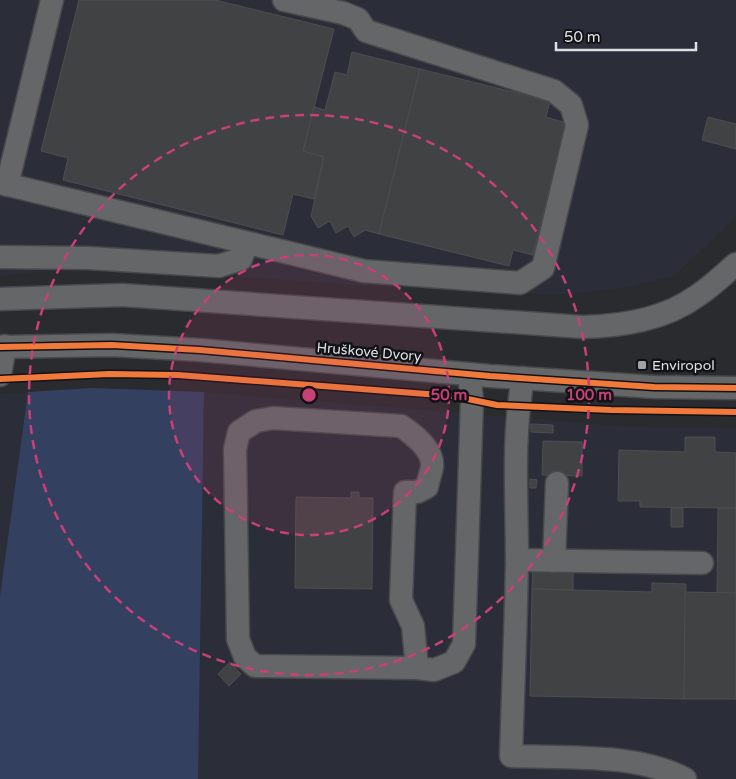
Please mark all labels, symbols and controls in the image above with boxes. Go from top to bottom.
scale bar [556,20,696,52]
text: 50 m [564,28,601,46]
street label: Hruškové Dvory [316,339,423,365]
place label: Enviropol [652,357,715,374]
marker: Enviropol [636,359,648,371]
centre of rings [300,386,318,404]
text: 50 m [431,386,467,404]
text: 100 m [566,386,612,404]

